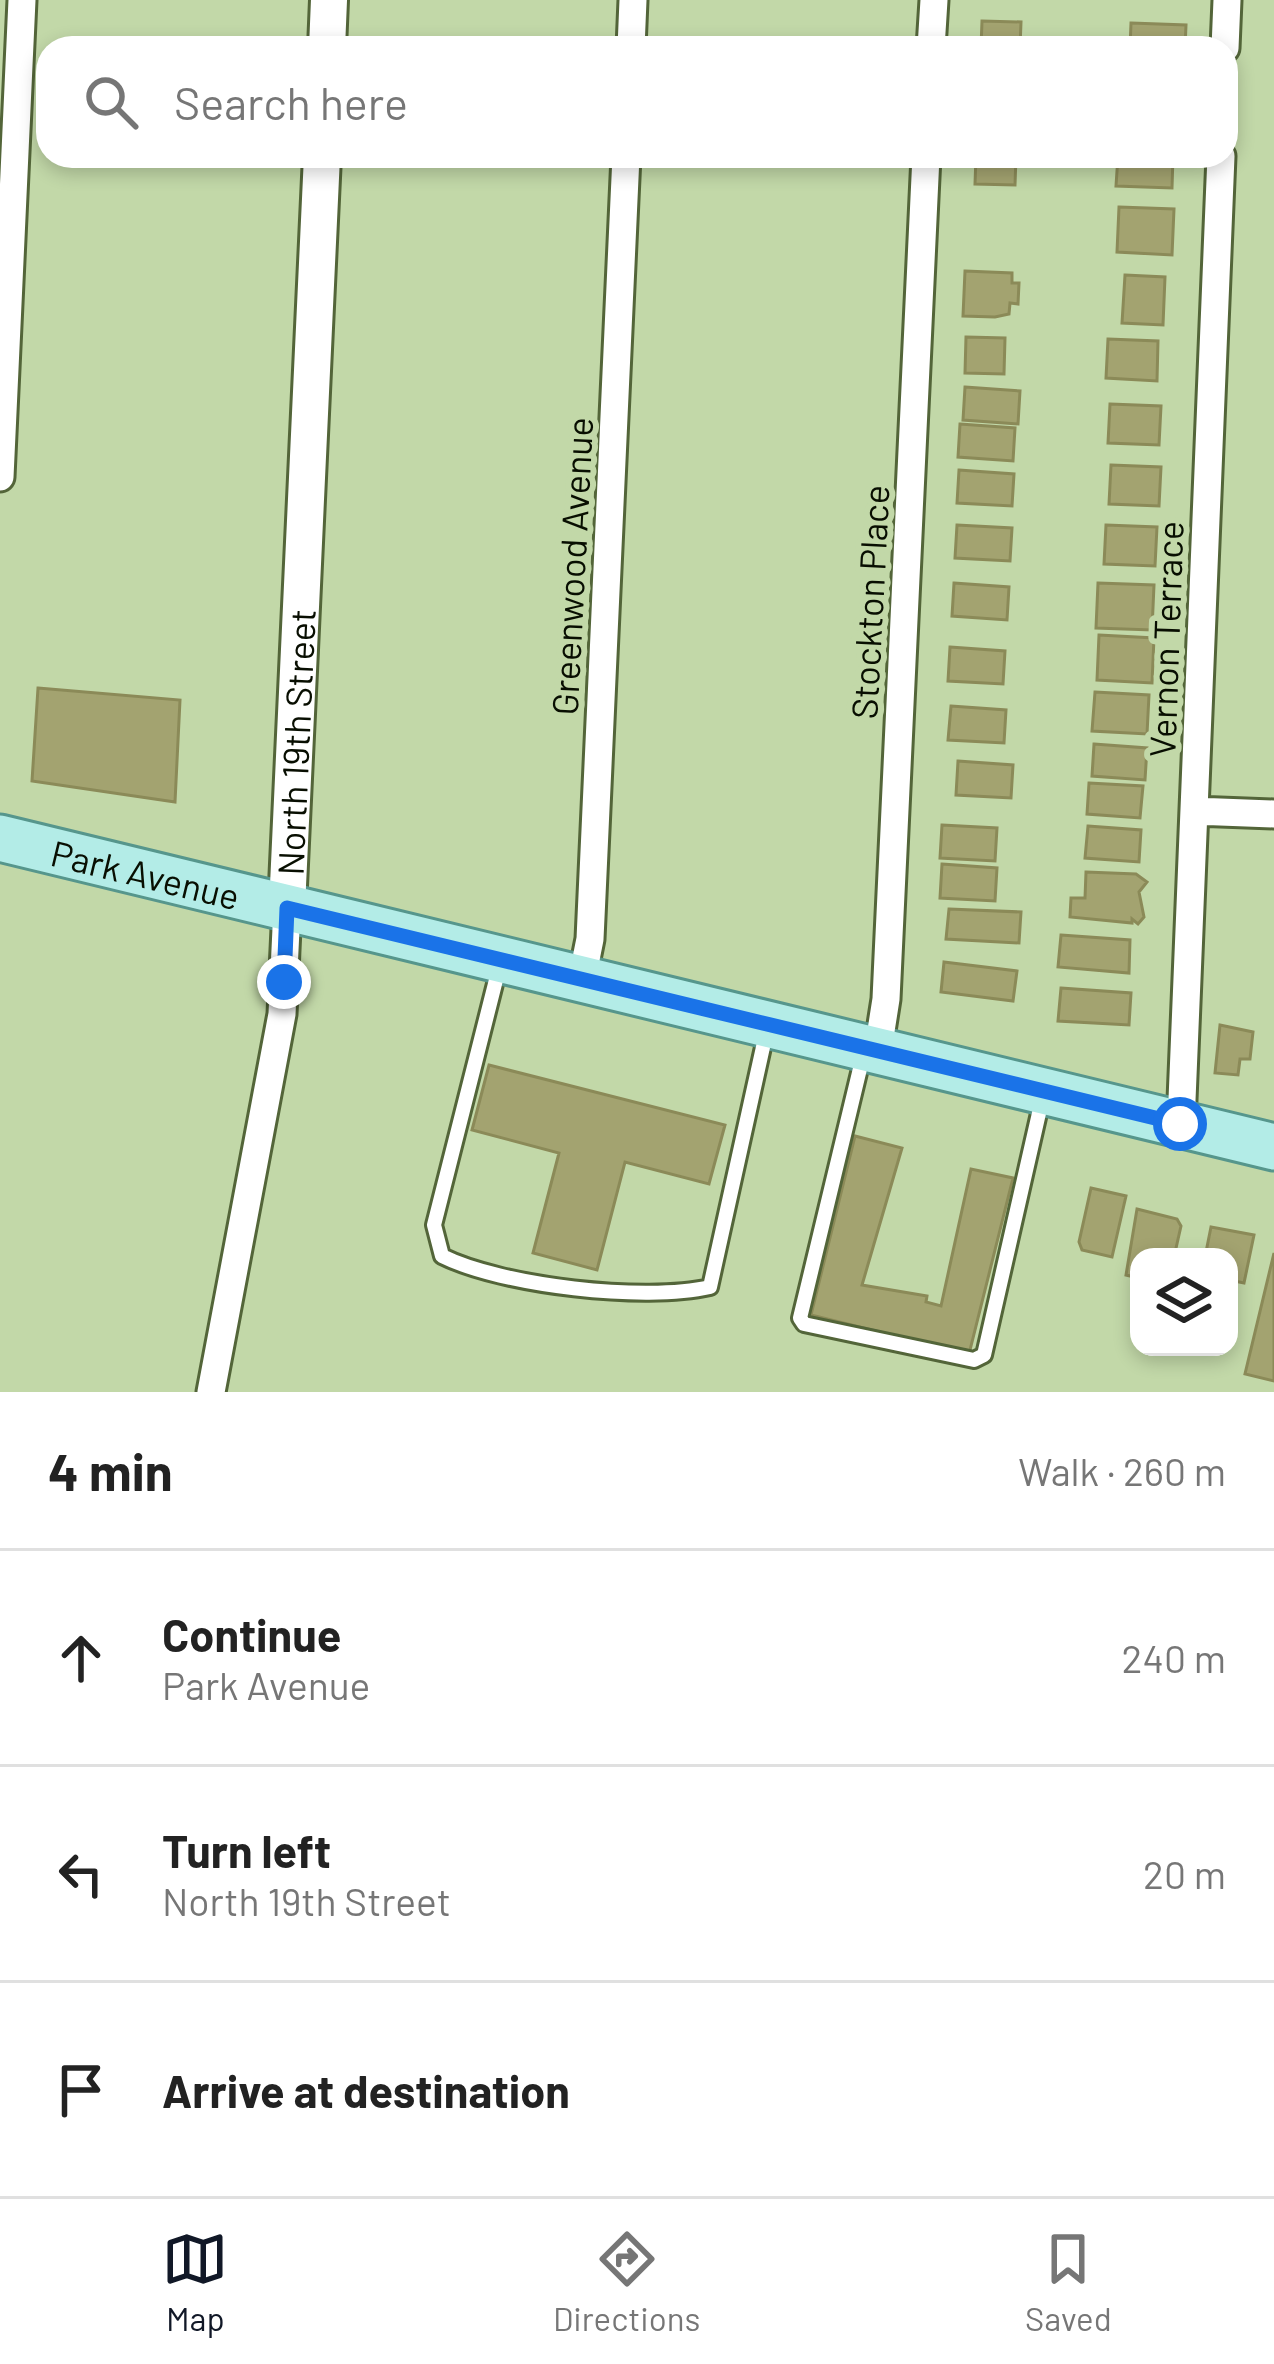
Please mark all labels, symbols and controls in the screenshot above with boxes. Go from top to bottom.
search box [36,36,1238,168]
icon: search [78,69,144,135]
text: Search here [174,75,408,129]
street label: Greenwood Avenue [542,416,600,716]
street label: Stockton Place [841,484,897,720]
street label: Vernon Terrace [1139,520,1191,758]
street label: North 19th Street [267,608,322,876]
street label: Park Avenue [47,830,244,917]
route end [257,955,311,1009]
route start [1153,1097,1207,1151]
map controls [1130,1248,1238,1356]
button: layers [1130,1248,1238,1356]
text: 4 min [48,1440,173,1501]
text: Walk · 260 m [1018,1447,1226,1494]
text: Continue [162,1607,341,1661]
icon: ahead [48,1625,114,1691]
text: 240 m [1122,1634,1226,1681]
text: Park Avenue [162,1661,370,1708]
text: Turn left [162,1823,331,1877]
icon: left [48,1841,114,1907]
text: 20 m [1143,1850,1226,1897]
text: North 19th Street [162,1877,451,1924]
icon: arrive [48,2057,114,2123]
text: Arrive at destination [162,2063,570,2117]
tab: Map [162,2226,228,2338]
tab: Directions [553,2226,700,2338]
tab: Saved [1025,2226,1112,2338]

